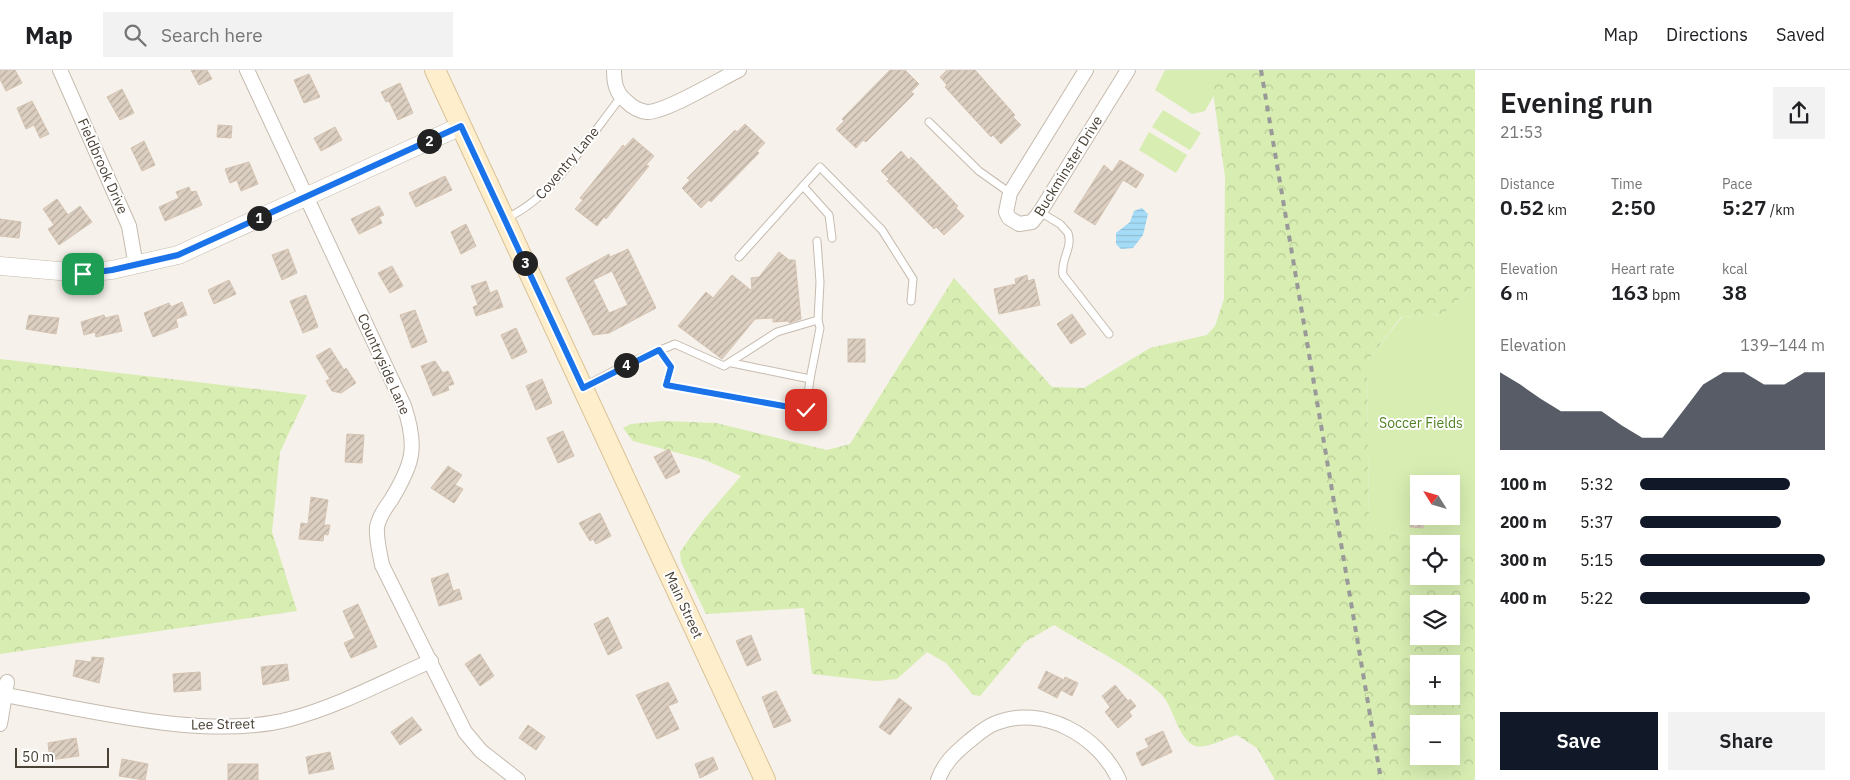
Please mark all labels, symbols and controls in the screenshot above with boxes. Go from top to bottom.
search box [103,12,453,57]
text: Map [25,19,73,51]
icon: search [121,21,149,49]
text: Search here [161,23,263,47]
text: Map [1603,23,1638,46]
text: Directions [1666,23,1748,46]
text: Saved [1776,23,1825,46]
text: Evening run [1500,84,1653,121]
button: share [1773,87,1825,139]
street label: Buckminster Drive [1030,112,1106,220]
street label: Fieldbrook Drive [74,115,132,217]
text: 21:53 [1500,122,1543,142]
street label: Coventry Lane [531,123,603,203]
pin: 2 [416,128,442,154]
text: 2 [425,132,434,150]
text: Distance [1500,175,1555,193]
text: Time [1611,175,1642,193]
text: Pace [1722,175,1752,193]
text: 0.52 [1500,193,1544,221]
text: 2:50 [1611,193,1656,221]
text: 5:27 [1722,193,1767,221]
text: km [1544,201,1567,219]
text: /km [1767,201,1795,219]
pin: 1 [246,206,272,230]
text: 1 [255,209,264,227]
pin: 3 [512,250,538,276]
pin [62,253,104,295]
text: 3 [521,254,530,272]
icon: arrive [69,260,97,288]
text: Elevation [1500,260,1558,278]
text: Heart rate [1611,260,1675,278]
text: kcal [1722,260,1747,278]
text: 6 [1500,278,1513,306]
text: 163 [1611,278,1649,306]
text: 38 [1722,278,1747,306]
text: m [1513,286,1528,304]
text: bpm [1649,286,1681,304]
street label: Countryside Lane [354,311,415,418]
text: Elevation [1500,335,1566,355]
text: 139–144 m [1740,335,1825,355]
pin: 4 [614,352,638,378]
text: 4 [622,356,631,374]
pin [785,389,827,431]
icon: check [792,396,820,424]
park label: Soccer Fields [1379,414,1463,432]
text: 100 m [1500,474,1547,494]
text: 5:32 [1580,474,1613,494]
north arrow [1410,475,1460,525]
map controls [1410,475,1460,765]
text: 200 m [1500,512,1547,532]
text: 5:37 [1580,512,1613,532]
button: locate [1410,535,1460,585]
text: 300 m [1500,550,1547,570]
text: 5:15 [1580,550,1613,570]
street label: Main Street [661,569,707,642]
text: 400 m [1500,588,1547,608]
text: 5:22 [1580,588,1613,608]
button: layers [1410,595,1460,645]
button: + [1410,655,1460,705]
button: Save [1500,712,1658,770]
button: Share [1668,712,1825,770]
street label: Lee Street [191,714,255,734]
button: − [1410,715,1460,765]
scale bar [15,745,109,768]
text: 50 m [22,748,54,766]

